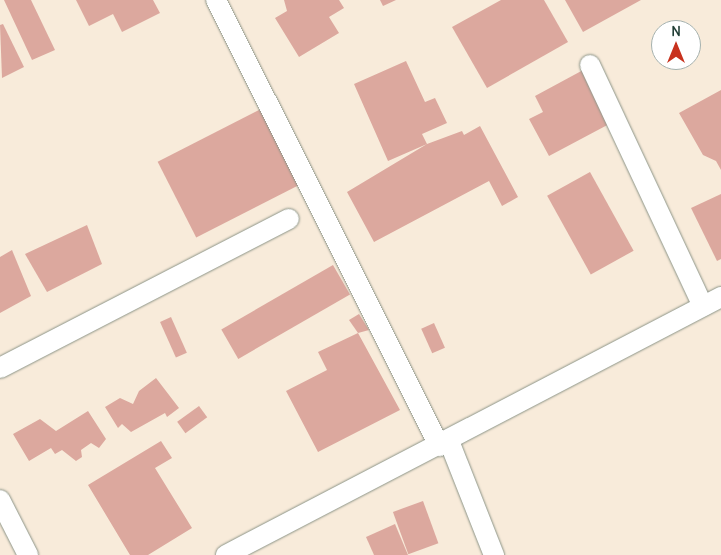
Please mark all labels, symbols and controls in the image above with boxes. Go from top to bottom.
north arrow [651,20,701,70]
text: N [671,22,681,40]

